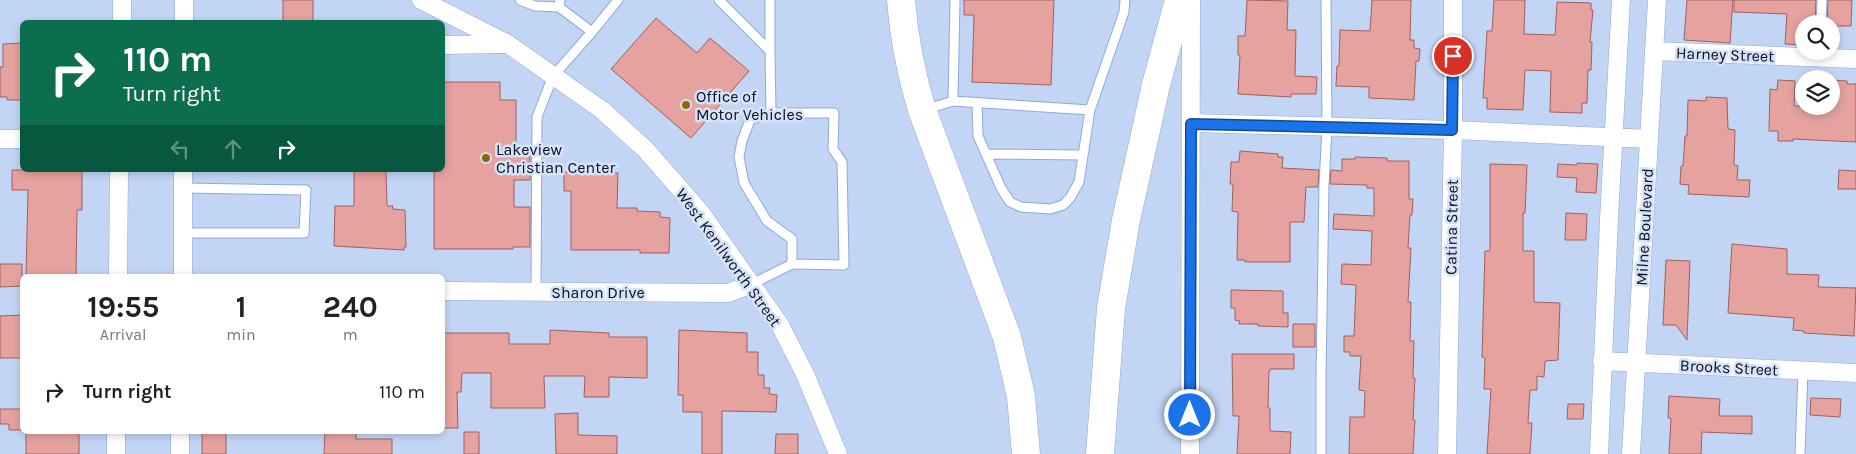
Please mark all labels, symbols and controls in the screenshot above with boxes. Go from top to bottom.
map controls [1795,15,1840,115]
button: search [1795,15,1840,60]
pin [1432,35,1474,77]
text: 110 m [123,39,212,80]
icon: right [40,40,105,105]
icon: arrive [1439,42,1467,70]
street label: Harney Street [1676,43,1774,66]
button: layers [1795,70,1840,115]
text: Turn right [123,81,221,107]
place label: Office of Motor Vehicles [696,87,803,124]
marker: Office of Motor Vehicles [680,99,692,111]
icon: left [166,135,194,163]
icon: ahead [219,135,247,163]
icon: right [272,135,300,163]
place label: Lakeview Christian Center [496,140,615,177]
marker: Lakeview Christian Center [480,152,492,164]
street label: Milne Boulevard [1632,168,1657,286]
street label: Catina Street [1441,179,1462,275]
street label: West Kenilworth Street [672,184,785,330]
street label: Sharon Drive [551,283,645,302]
text: 19:55 [87,289,159,325]
text: 1 [236,289,246,325]
text: 240 [323,289,378,325]
text: Arrival [100,325,147,344]
text: min [226,325,256,344]
text: m [343,325,358,344]
street label: Brooks Street [1679,355,1779,380]
icon: right [40,378,68,406]
text: Turn right [83,381,172,403]
text: 110 m [379,381,425,403]
position arrow [1163,388,1215,440]

